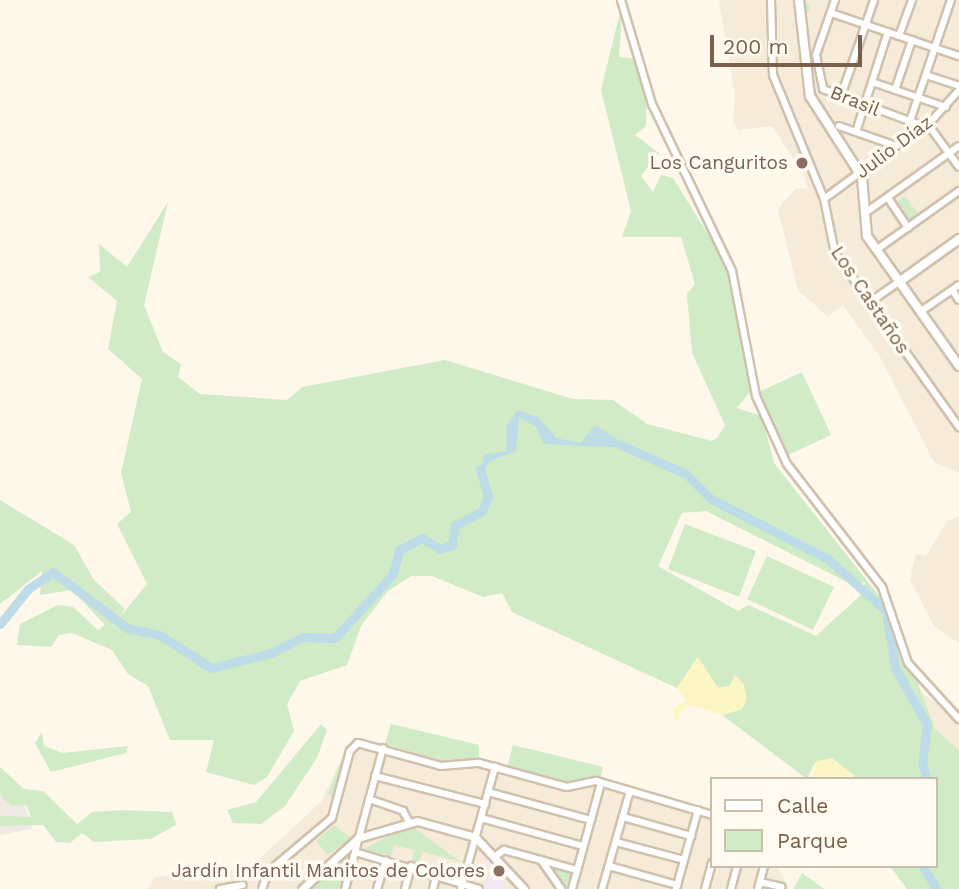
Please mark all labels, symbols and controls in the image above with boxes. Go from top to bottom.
scale bar [714,21,866,65]
text: 200 m [723,34,789,59]
street label: Brasil [827,81,883,121]
street label: Julio Díaz [851,111,937,183]
place label: Los Canguritos [649,152,788,174]
marker: Los Canguritos [794,155,810,171]
street label: Los Castaños [826,242,914,358]
legend [710,777,938,868]
text: Calle [777,793,828,818]
text: Parque [777,828,848,853]
place label: Jardín Infantil Manitos de Colores [170,860,485,882]
marker: Jardín Infantil Manitos de Colores [491,863,507,879]

